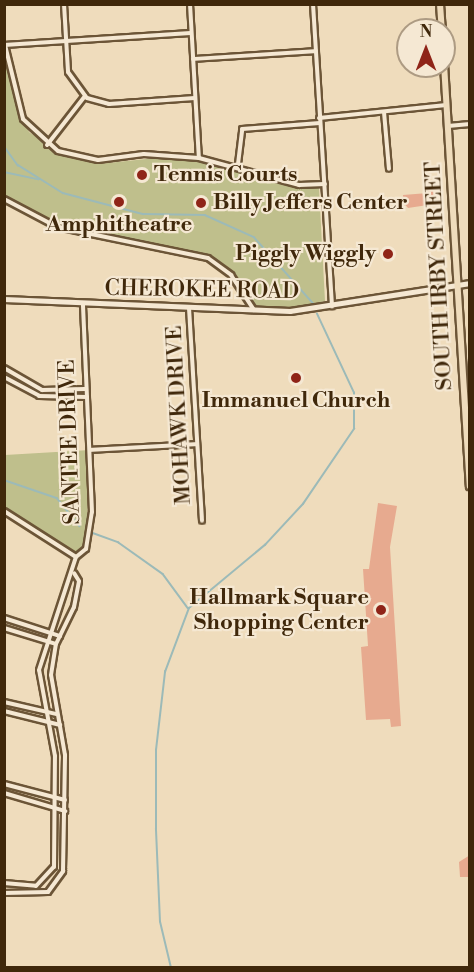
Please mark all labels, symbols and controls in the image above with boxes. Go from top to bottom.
north arrow [396,18,456,78]
text: N [420,22,432,42]
street label: SOUTH IRBY STREET [420,161,458,391]
place label: Tennis Courts [154,162,298,188]
marker: Tennis Courts [135,168,149,182]
place label: Billy Jeffers Center [213,190,408,216]
marker: Amphitheatre [112,195,126,209]
marker: Billy Jeffers Center [194,196,208,210]
place label: Amphitheatre [46,212,192,238]
place label: Piggly Wiggly [235,241,376,267]
marker: Piggly Wiggly [381,247,395,261]
street label: CHEROKEE ROAD [104,275,300,305]
street label: MOHAWK DRIVE [161,325,197,505]
street label: SANTEE DRIVE [54,359,86,525]
marker: Immanuel Church [289,371,303,385]
place label: Immanuel Church [202,388,390,414]
place label: Hallmark Square Shopping Center [190,584,369,636]
marker: Hallmark Square Shopping Center [374,603,388,617]

